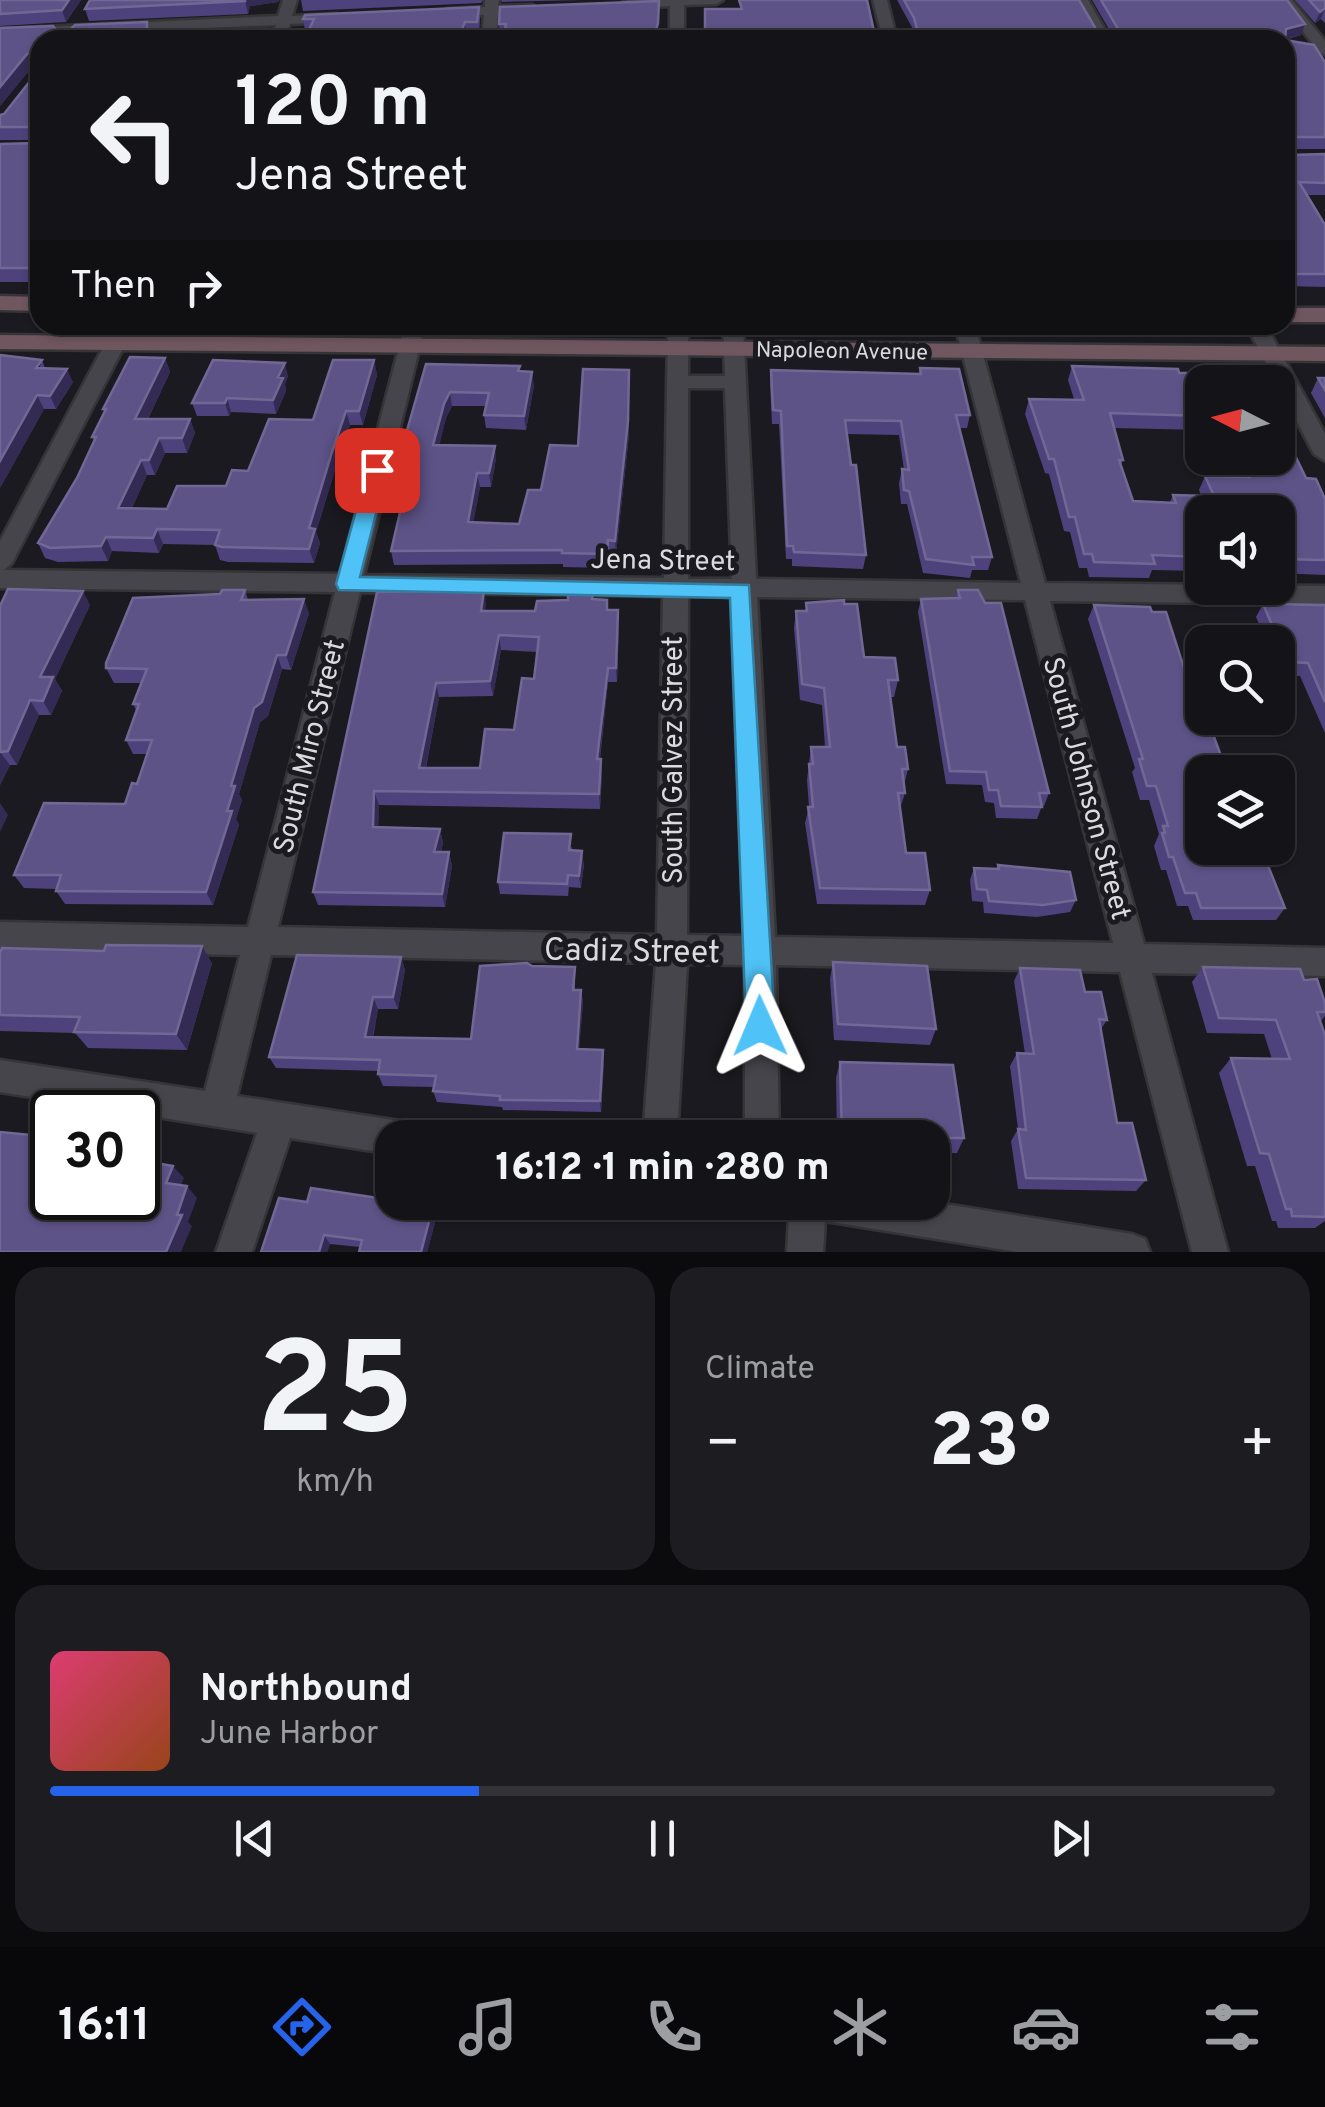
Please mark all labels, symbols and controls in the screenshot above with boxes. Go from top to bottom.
text: 120 m [235,62,431,151]
icon: left [70,70,200,200]
text: Jena Street [235,149,468,206]
icon: right [176,260,231,315]
text: Then [70,263,156,312]
street label: Napoleon Avenue [756,337,928,368]
north arrow [1185,365,1295,475]
map controls [1185,365,1295,865]
pin [335,428,420,513]
icon: arrive [350,443,405,498]
button: sound [1185,495,1295,605]
street label: Jena Street [590,543,736,581]
button: search [1185,625,1295,735]
street label: South Miro Street [267,636,355,857]
street label: South Galvez Street [657,636,693,884]
street label: South Johnson Street [1033,653,1138,924]
button: layers [1185,755,1295,865]
street label: Cadiz Street [544,931,720,975]
position arrow [708,974,812,1078]
speed limit sign: 30 [30,1090,160,1220]
text: 16:12 · 1 min · 280 m [495,1145,830,1194]
text: 25 [256,1315,414,1480]
text: Climate [705,1350,815,1390]
text: 23° [929,1398,1051,1493]
text: − [705,1411,740,1481]
text: + [1240,1411,1275,1481]
text: km/h [296,1463,374,1503]
text: Northbound [200,1666,412,1715]
text: June Harbor [200,1715,379,1755]
icon: previous [227,1811,282,1866]
icon: pause [635,1811,690,1866]
icon: next [1043,1811,1098,1866]
icon: directions [267,1992,337,2062]
icon: music [453,1992,523,2062]
icon: phone [639,1992,709,2062]
icon: climate [825,1992,895,2062]
icon: car [1011,1992,1081,2062]
icon: filters [1197,1992,1267,2062]
text: 16:11 [58,1999,151,2056]

